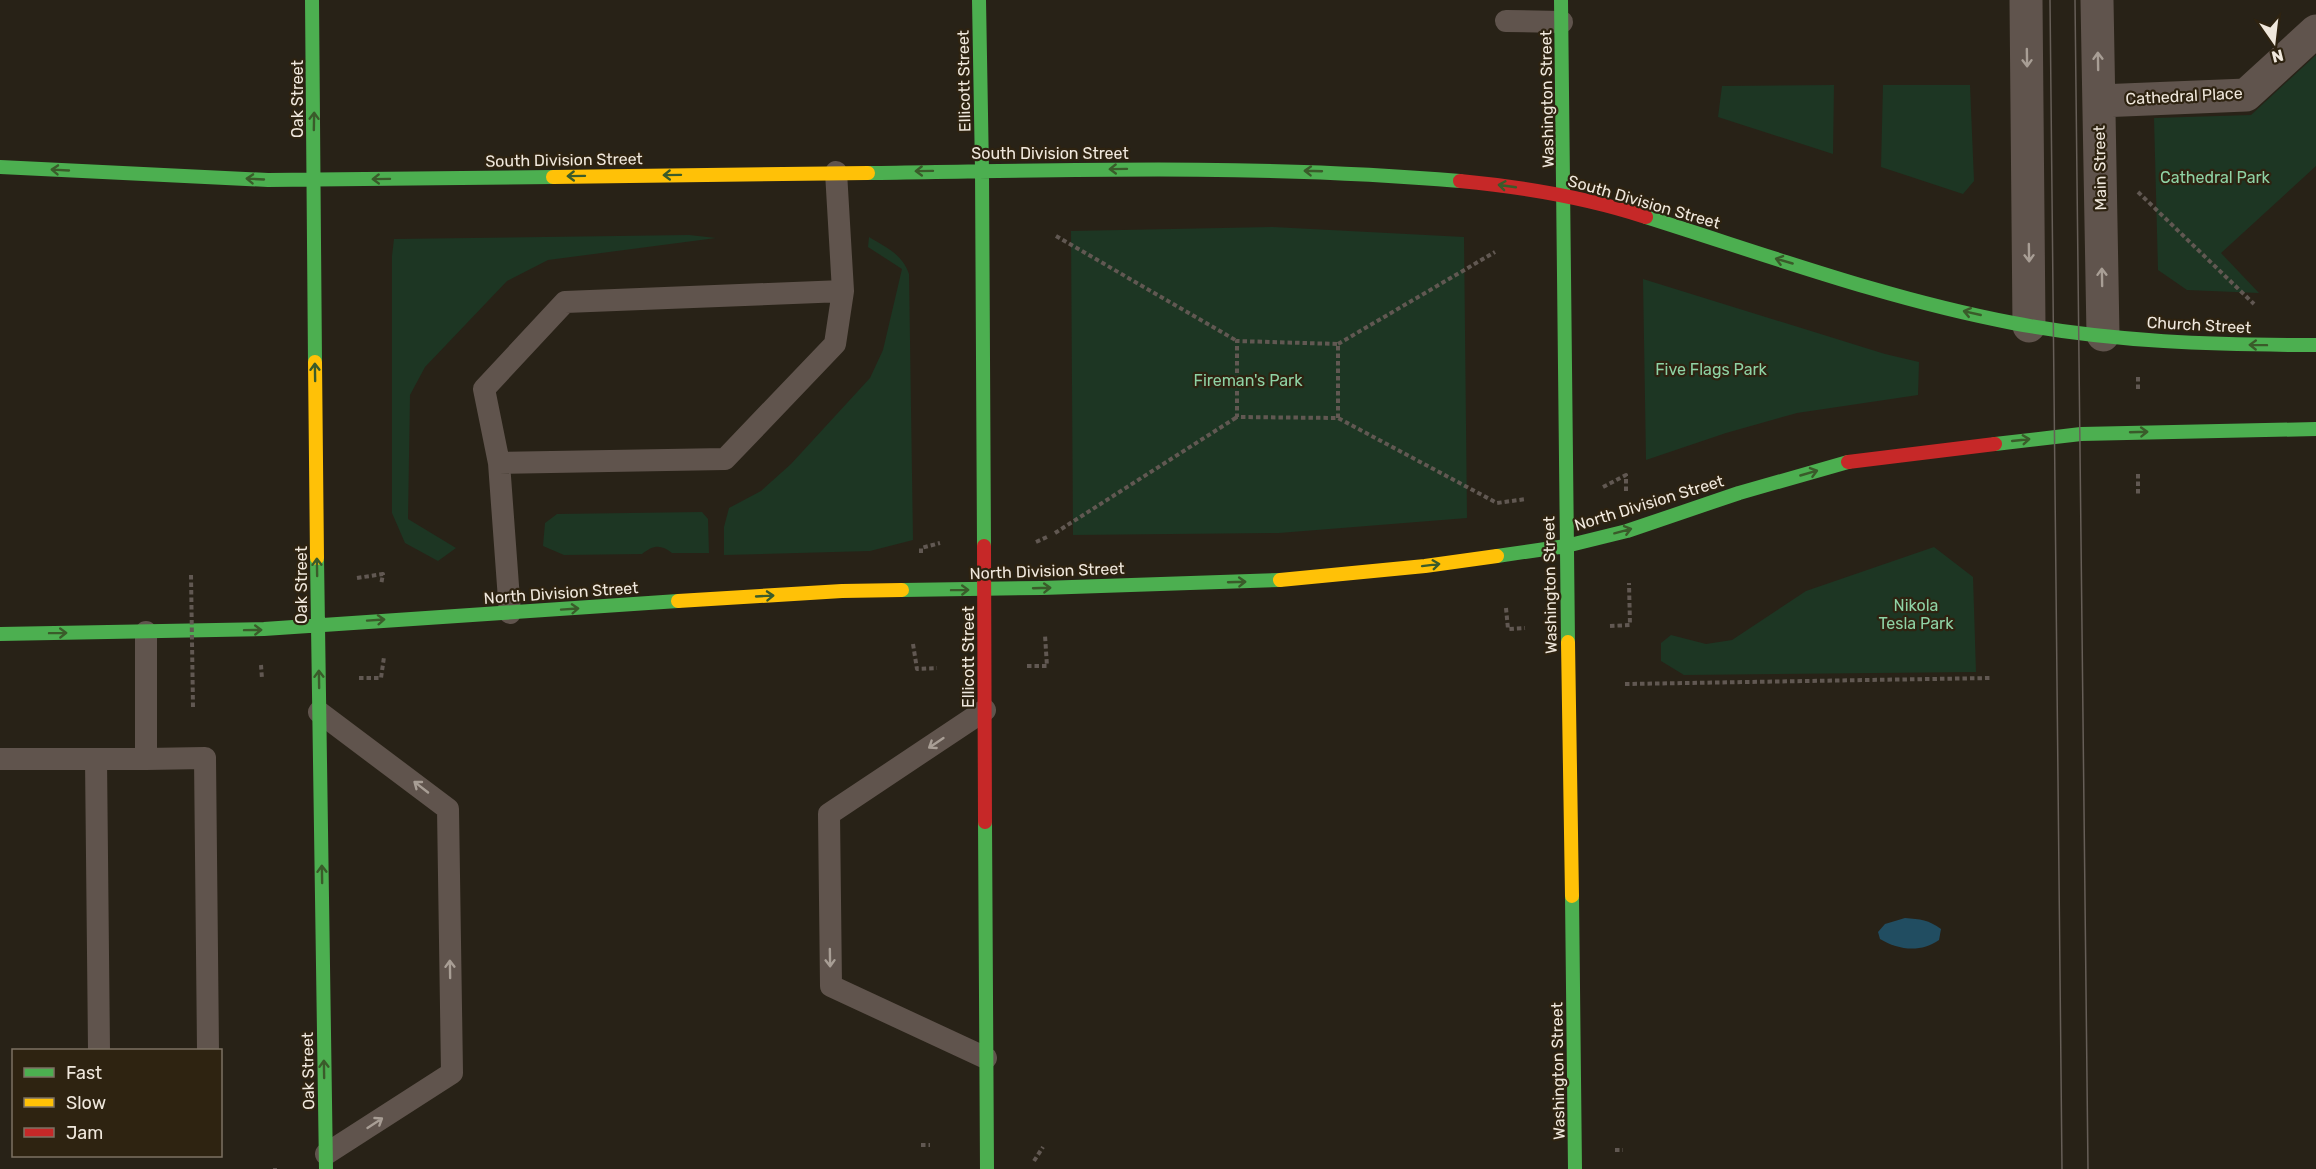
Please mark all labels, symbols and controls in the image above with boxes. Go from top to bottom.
north arrow [2244,12,2304,72]
street label: Ellicott Street [954,30,974,132]
street label: Washington Street [1536,30,1558,168]
text: N [2270,45,2285,67]
one-way arrow [2021,48,2033,68]
one-way arrow [2092,51,2104,71]
street label: Oak Street [288,60,307,138]
street label: Cathedral Place [2125,83,2243,109]
one-way arrow [309,112,320,132]
street label: Main Street [2090,125,2110,211]
street label: South Division Street [971,144,1129,163]
street label: South Division Street [485,149,643,171]
one-way arrow [1108,163,1128,175]
one-way arrow [50,164,70,175]
one-way arrow [914,165,934,177]
one-way arrow [1303,165,1323,177]
park label: Cathedral Park [2160,168,2271,187]
one-way arrow [662,169,682,180]
one-way arrow [567,170,587,182]
street label: South Division Street [1566,171,1722,233]
one-way arrow [372,173,392,185]
one-way arrow [245,174,265,185]
one-way arrow [1498,181,1518,192]
one-way arrow [2023,243,2035,263]
one-way arrow [1775,255,1794,266]
one-way arrow [2096,267,2108,287]
one-way arrow [1963,307,1982,319]
street label: Church Street [2146,313,2252,337]
one-way arrow [2248,339,2268,351]
park label: Five Flags Park [1655,360,1768,379]
one-way arrow [309,362,321,382]
park label: Fireman's Park [1194,371,1303,390]
one-way arrow [2129,427,2149,438]
one-way arrow [2010,434,2030,445]
one-way arrow [1799,467,1818,478]
street label: North Division Street [1572,471,1726,535]
street label: Washington Street [1539,516,1561,654]
one-way arrow [1613,525,1632,537]
street label: Oak Street [292,546,311,624]
one-way arrow [311,557,323,577]
street label: North Division Street [969,559,1125,583]
one-way arrow [1421,559,1441,570]
one-way arrow [1227,576,1247,587]
street label: North Division Street [483,578,639,608]
one-way arrow [1032,582,1052,594]
one-way arrow [949,584,969,596]
one-way arrow [755,590,775,601]
park label: Nikola Tesla Park [1879,596,1954,633]
one-way arrow [560,603,580,614]
street label: Ellicott Street [959,606,978,708]
one-way arrow [365,615,385,626]
one-way arrow [243,624,263,635]
one-way arrow [48,627,68,639]
one-way arrow [313,669,324,689]
one-way arrow [928,737,945,749]
one-way arrow [414,781,430,794]
one-way arrow [316,864,327,884]
one-way arrow [825,948,836,968]
one-way arrow [444,960,456,980]
street label: Washington Street [1547,1002,1569,1140]
street label: Oak Street [298,1032,318,1110]
legend [12,1049,222,1157]
one-way arrow [319,1059,330,1079]
text: Fast [66,1062,102,1084]
text: Slow [66,1092,106,1114]
one-way arrow [366,1117,383,1129]
text: Jam [66,1122,103,1144]

